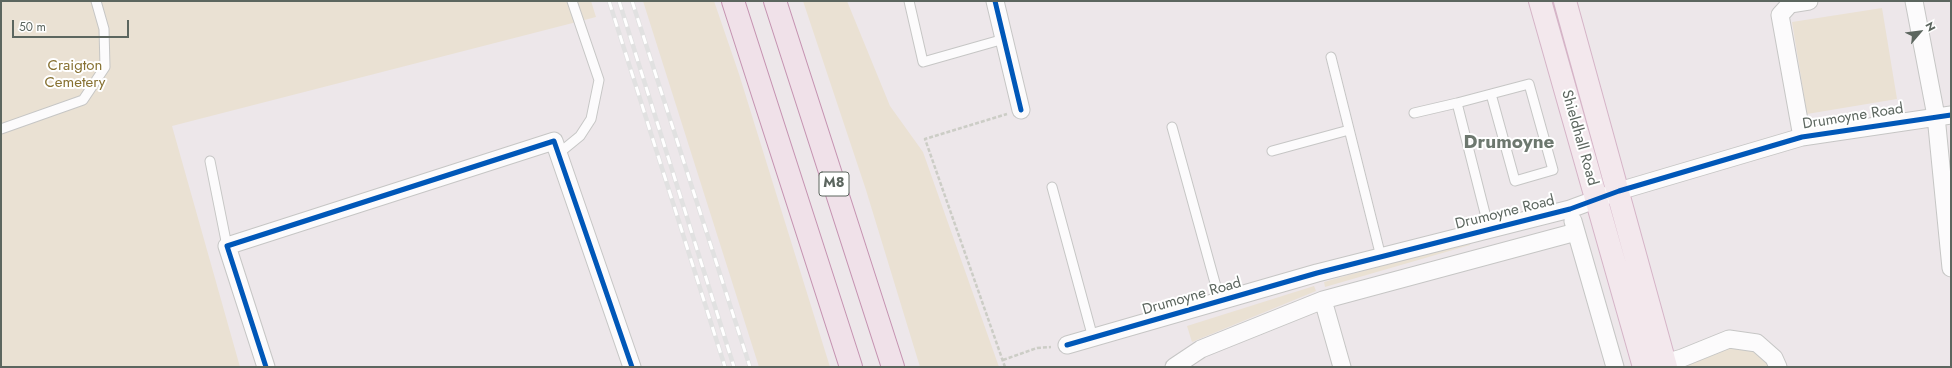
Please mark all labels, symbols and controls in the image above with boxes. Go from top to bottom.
scale bar [14,12,131,38]
north arrow [1900,12,1940,52]
text: 50 m [19,18,46,36]
text: N [1921,19,1940,34]
park label: Craigton Cemetery [45,57,105,92]
street label: Shieldhall Road [1557,88,1601,188]
street label: Drumoyne Road [1801,100,1905,134]
district label: Drumoyne [1464,132,1554,154]
road number: M8 [819,172,849,196]
street label: Drumoyne Road [1453,192,1557,234]
street label: Drumoyne Road [1141,274,1243,320]

